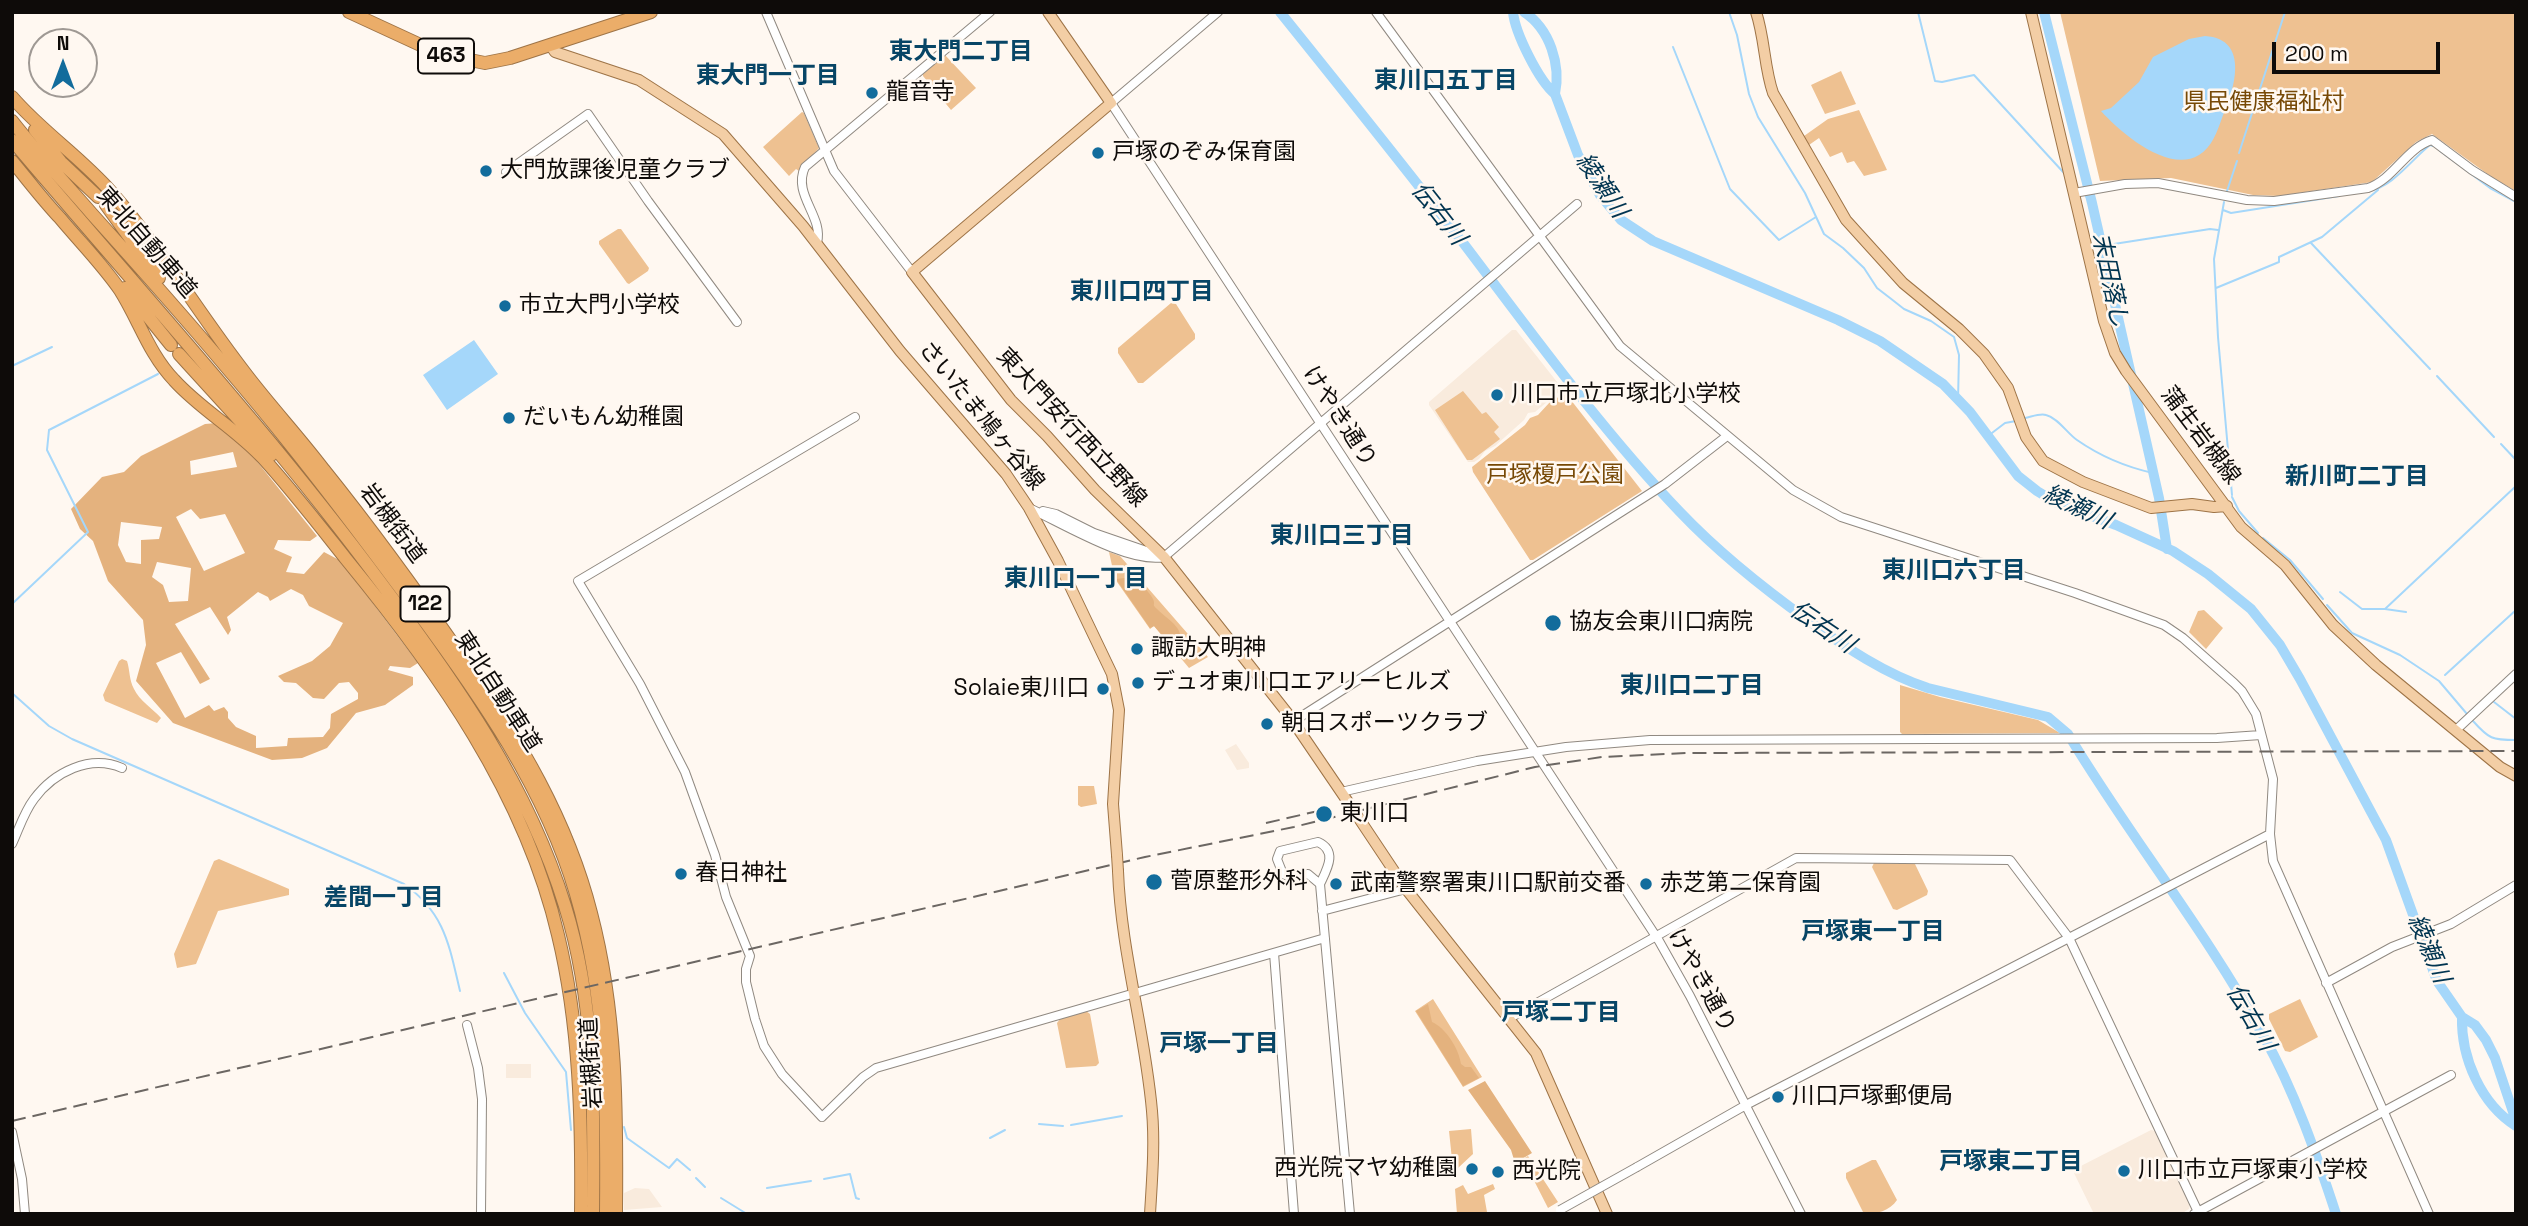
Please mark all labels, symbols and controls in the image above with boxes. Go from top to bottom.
north arrow [28,28,98,98]
scale bar [2276,28,2444,72]
text: N [57,31,69,56]
road number: 463 [418,38,474,74]
district label: 東大門二丁目 [889,38,1033,66]
text: 200 m [2285,40,2348,67]
district label: 東大門一丁目 [696,62,840,90]
district label: 東川口五丁目 [1374,67,1518,95]
place label: 龍音寺 [886,79,955,107]
marker: 龍音寺 [864,85,880,101]
park label: 県民健康福祉村 [2184,89,2344,117]
place label: 戸塚のぞみ保育園 [1112,139,1296,167]
marker: 戸塚のぞみ保育園 [1090,145,1106,161]
water label: 綾瀬川 [1569,148,1633,224]
place label: 大門放課後児童クラブ [500,157,730,185]
marker: 大門放課後児童クラブ [478,163,494,179]
water label: 伝右川 [1404,177,1472,251]
street label: 東北自動車道 [90,182,202,304]
water label: 末田落し [2085,230,2133,330]
district label: 東川口四丁目 [1070,278,1214,306]
place label: 市立大門小学校 [519,292,680,320]
marker: 市立大門小学校 [497,298,513,314]
street label: さいたま鳩ヶ谷線 [912,336,1050,496]
street label: 東大門安行西立野線 [990,343,1152,513]
street label: けやき通り [1296,361,1382,473]
place label: 川口市立戸塚北小学校 [1511,381,1741,409]
street label: 蒲生岩槻線 [2154,382,2246,490]
marker: 川口市立戸塚北小学校 [1489,387,1505,403]
place label: だいもん幼稚園 [523,404,684,432]
marker: だいもん幼稚園 [501,410,517,426]
park label: 戸塚榎戸公園 [1486,462,1624,490]
district label: 新川町二丁目 [2285,463,2429,491]
street label: 岩槻街道 [353,479,431,569]
water label: 綾瀬川 [2038,480,2116,536]
district label: 東川口三丁目 [1270,522,1414,550]
district label: 東川口六丁目 [1882,557,2026,585]
district label: 東川口一丁目 [1004,565,1148,593]
road number: 122 [400,586,450,622]
water label: 伝右川 [1784,596,1860,660]
place label: 協友会東川口病院 [1569,609,1753,637]
marker: 協友会東川口病院 [1543,613,1563,633]
street label: 東北自動車道 [448,627,546,757]
place label: 諏訪大明神 [1151,635,1266,663]
marker: 諏訪大明神 [1129,641,1145,657]
place label: デュオ東川口エアリーヒルズ [1152,669,1451,697]
district label: 東川口二丁目 [1620,672,1764,700]
place label: Solaie東川口 [954,675,1089,703]
marker: デュオ東川口エアリーヒルズ [1130,675,1146,691]
marker: Solaie東川口 [1095,681,1111,697]
place label: 朝日スポーツクラブ [1281,710,1488,738]
marker: 朝日スポーツクラブ [1259,716,1275,732]
place label: 東川口 [1340,800,1409,828]
marker: 東川口 [1314,804,1334,824]
place label: 春日神社 [695,860,787,888]
marker: 春日神社 [673,866,689,882]
place label: 菅原整形外科 [1170,868,1308,896]
place label: 武南警察署東川口駅前交番 [1350,870,1626,898]
place label: 赤芝第二保育園 [1660,870,1821,898]
marker: 菅原整形外科 [1144,872,1164,892]
marker: 武南警察署東川口駅前交番 [1328,876,1344,892]
marker: 赤芝第二保育園 [1638,876,1654,892]
district label: 差間一丁目 [324,884,444,912]
water label: 綾瀬川 [2401,910,2455,988]
district label: 戸塚東一丁目 [1801,918,1945,946]
street label: けやき通り [1661,924,1741,1038]
water label: 伝右川 [2220,980,2280,1056]
district label: 戸塚二丁目 [1501,999,1621,1027]
street label: 岩槻街道 [576,1016,608,1110]
district label: 戸塚一丁目 [1159,1030,1279,1058]
place label: 川口戸塚郵便局 [1792,1083,1953,1111]
marker: 川口戸塚郵便局 [1770,1089,1786,1105]
district label: 戸塚東二丁目 [1939,1148,2083,1176]
place label: 西光院マヤ幼稚園 [1274,1155,1458,1183]
place label: 川口市立戸塚東小学校 [2138,1157,2368,1185]
place label: 西光院 [1512,1158,1581,1186]
marker: 西光院マヤ幼稚園 [1464,1161,1480,1177]
marker: 川口市立戸塚東小学校 [2116,1163,2132,1179]
marker: 西光院 [1490,1164,1506,1180]

